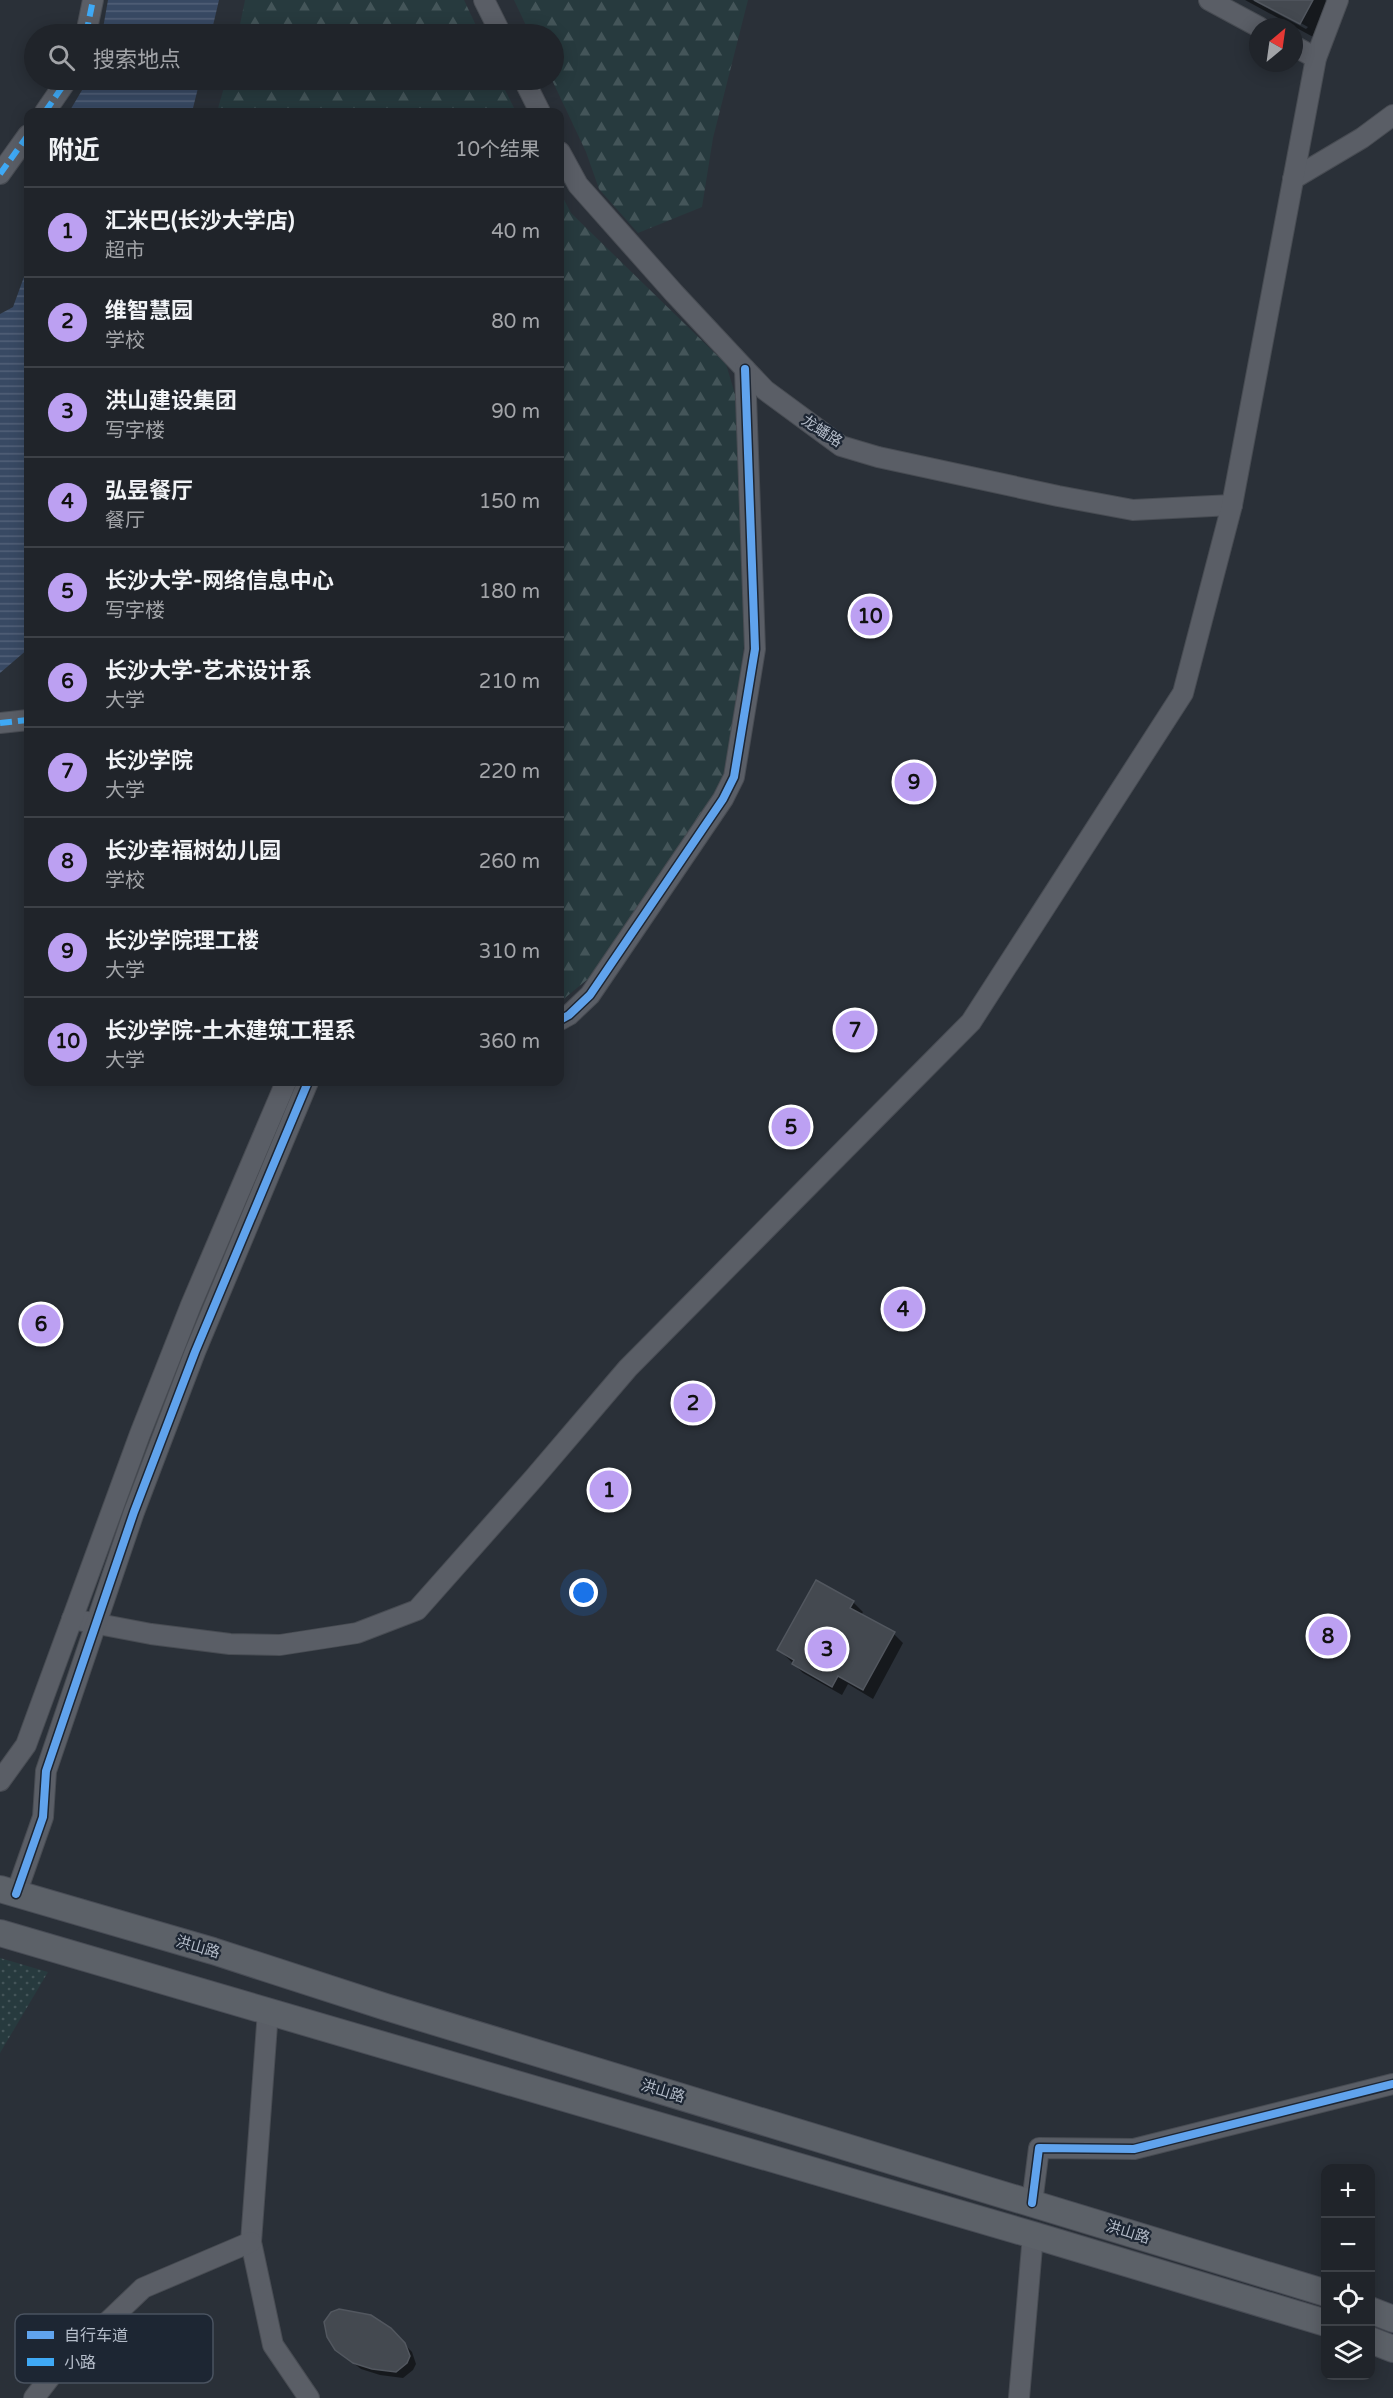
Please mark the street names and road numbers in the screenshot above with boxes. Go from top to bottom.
street label: 龙蟠路 [798,411,846,451]
street label: 洪山路 [174,1932,222,1962]
street label: 洪山路 [639,2076,687,2106]
street label: 洪山路 [1104,2217,1152,2247]

